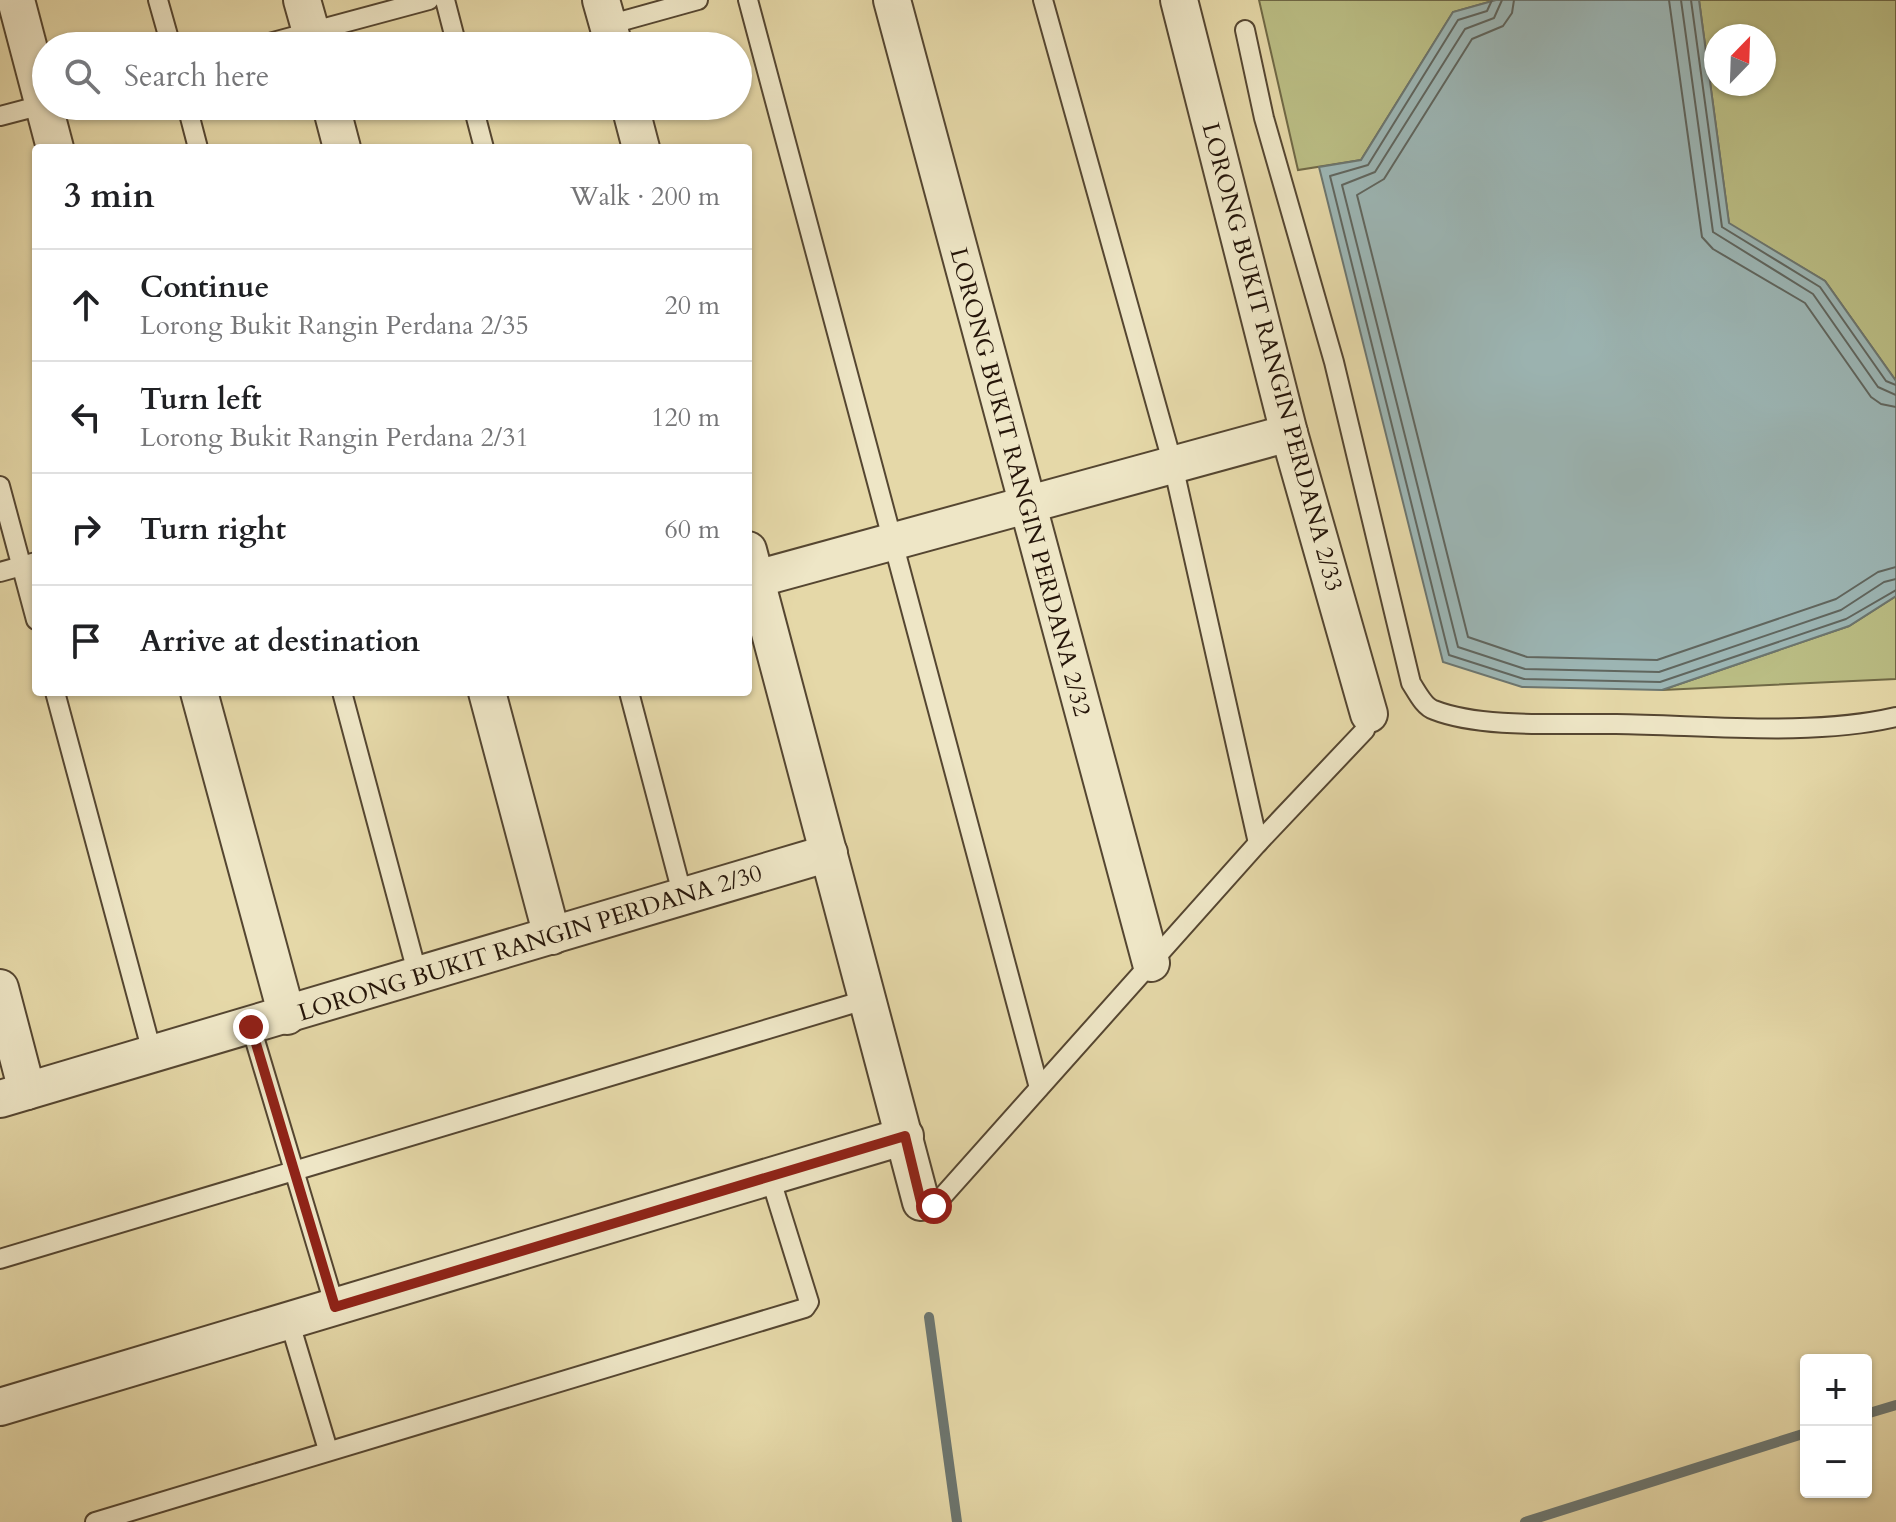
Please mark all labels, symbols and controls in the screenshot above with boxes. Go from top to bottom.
north arrow [1704,24,1776,96]
search box [32,32,752,120]
icon: search [60,54,104,98]
text: Search here [124,56,269,97]
street label: LORONG BUKIT RANGIN PERDANA 2/33 [1193,119,1351,595]
text: 3 min [64,173,155,219]
text: Walk · 200 m [570,179,720,214]
street label: LORONG BUKIT RANGIN PERDANA 2/32 [941,244,1099,720]
text: Continue [140,267,269,308]
icon: ahead [64,283,108,327]
text: 20 m [664,288,720,323]
text: Lorong Bukit Rangin Perdana 2/35 [140,308,529,343]
text: Turn left [140,379,262,420]
icon: left [64,395,108,439]
text: 120 m [651,400,720,435]
text: Lorong Bukit Rangin Perdana 2/31 [140,420,529,455]
icon: right [64,507,108,551]
text: Turn right [140,509,286,550]
text: 60 m [664,512,720,547]
icon: arrive [64,619,108,663]
text: Arrive at destination [140,621,420,662]
street label: LORONG BUKIT RANGIN PERDANA 2/30 [294,857,766,1029]
route end [233,1009,269,1045]
route start [916,1188,952,1224]
map controls [1800,1354,1872,1498]
button: + [1800,1354,1872,1426]
button: − [1800,1426,1872,1498]

